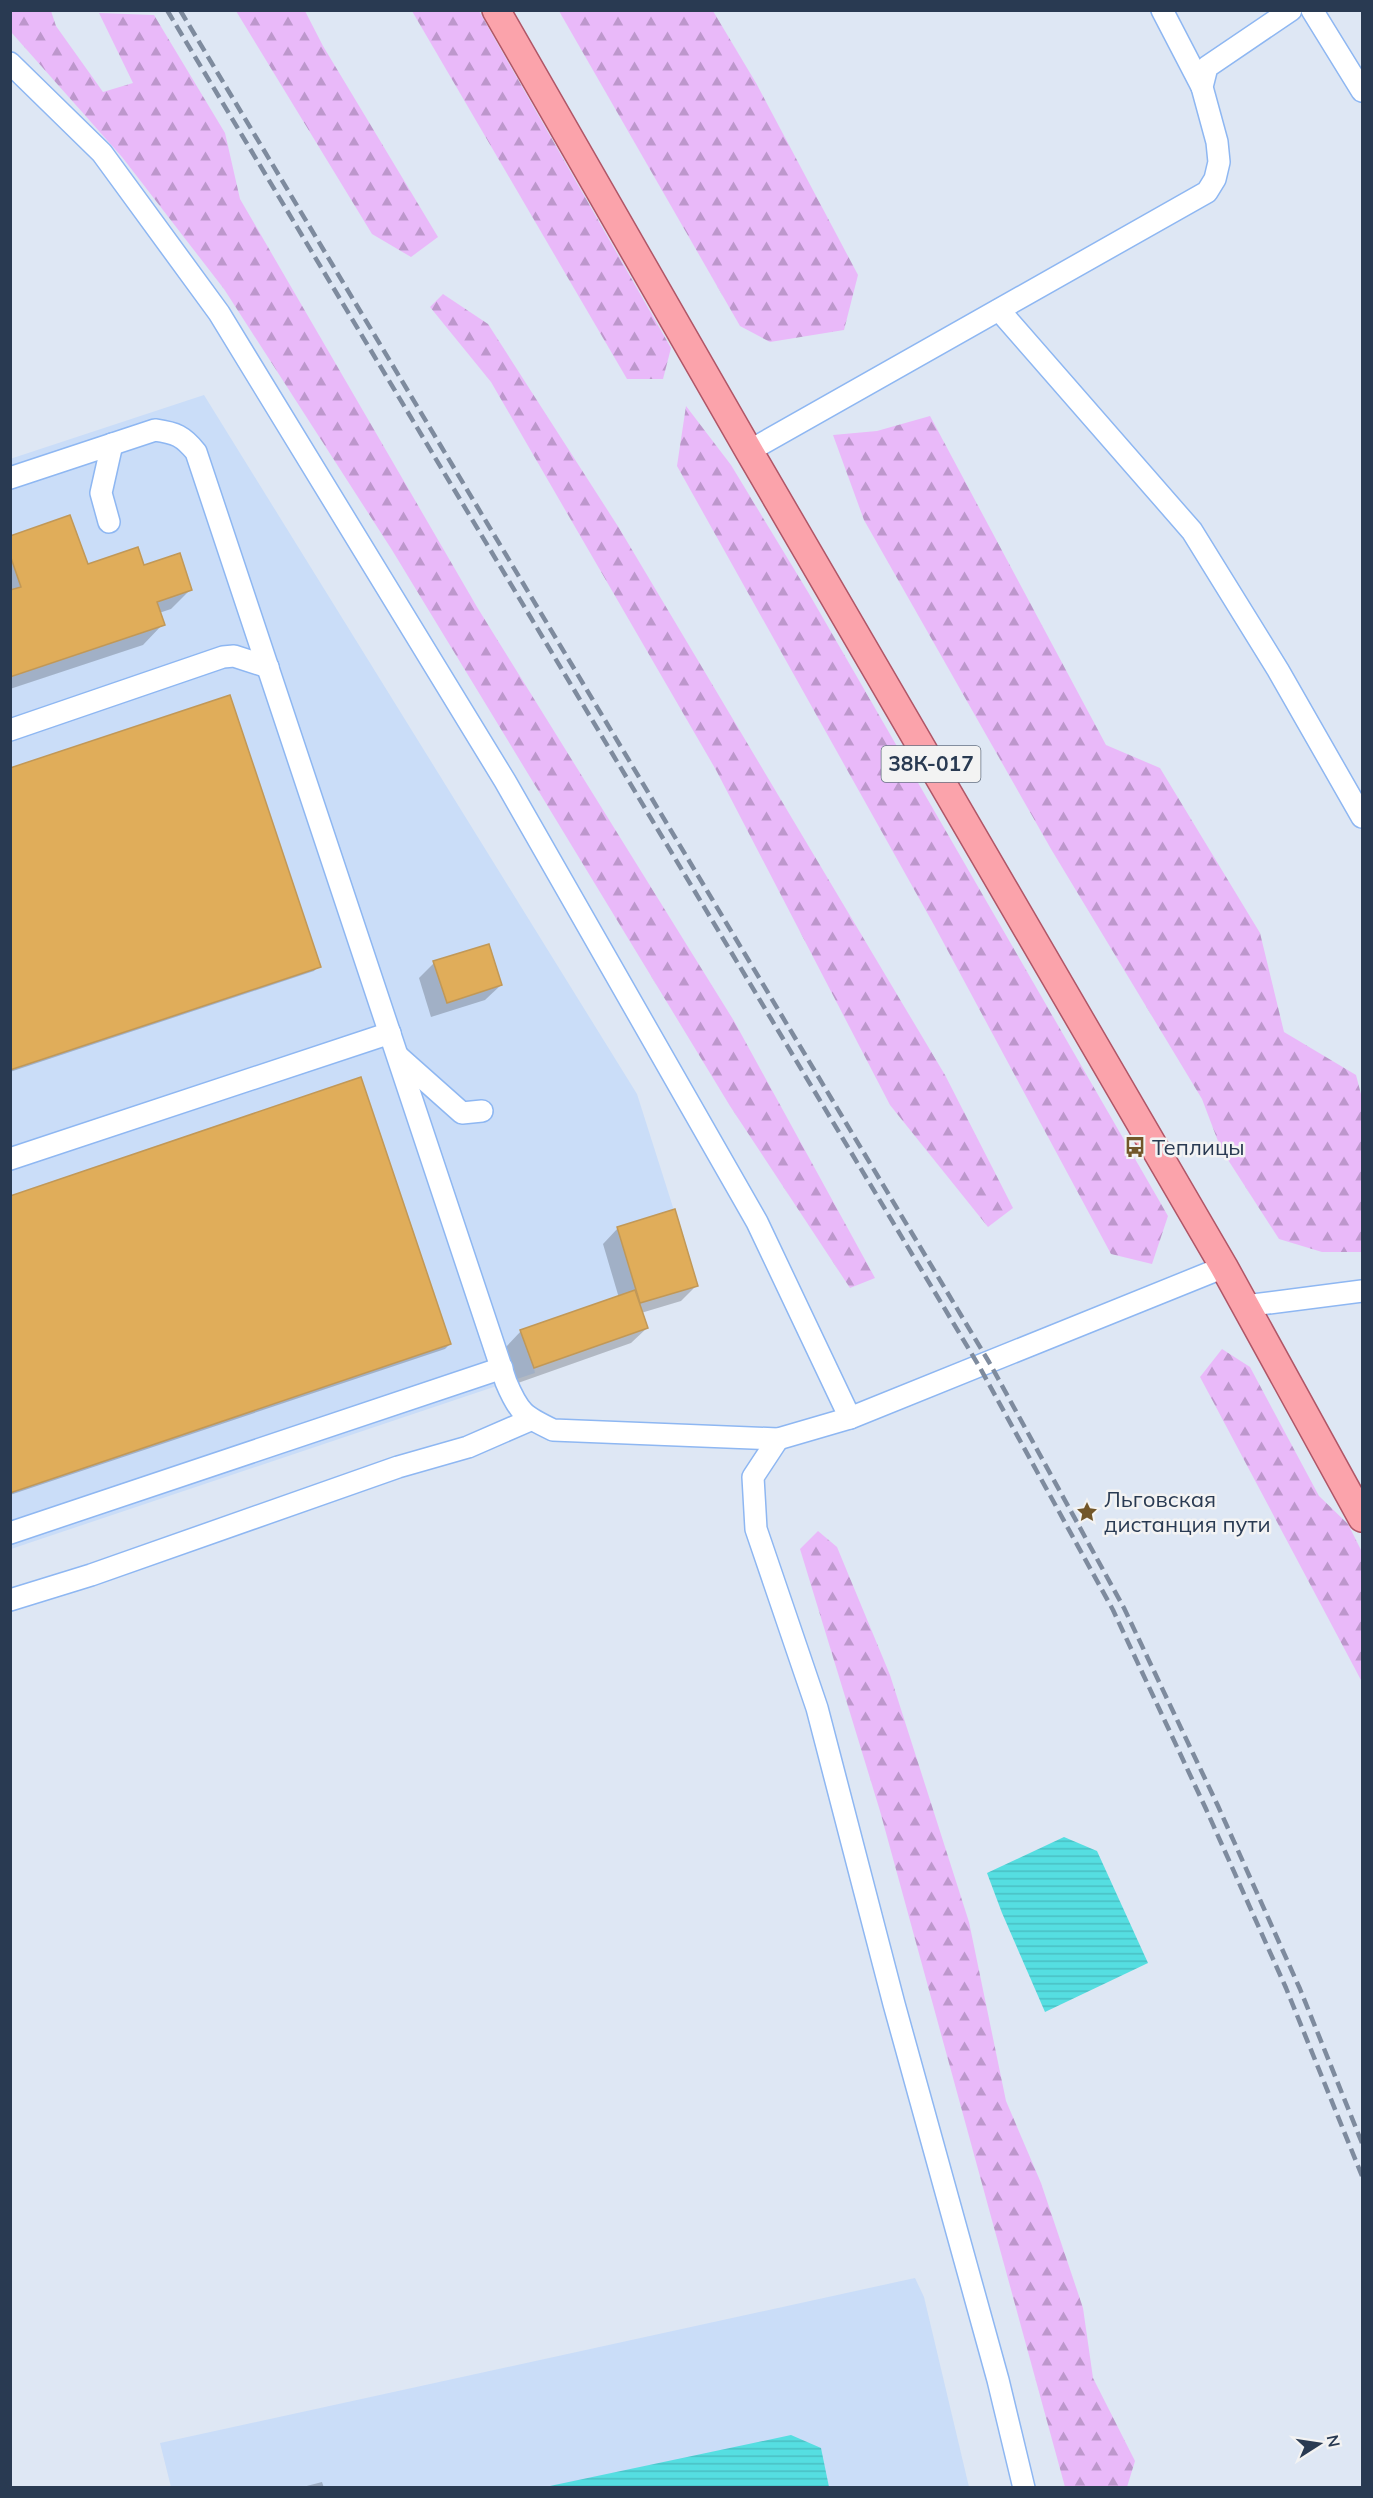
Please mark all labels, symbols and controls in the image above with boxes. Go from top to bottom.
road number: 38К-017 [882,746,980,782]
place label: Теплицы [1152,1133,1245,1161]
bus stop icon: Теплицы [1123,1135,1147,1159]
place label: Льговская дистанция пути [1104,1485,1271,1538]
place icon: Льговская дистанция пути [1075,1500,1099,1524]
north arrow [1289,2414,1349,2474]
text: N [1323,2433,1345,2449]

